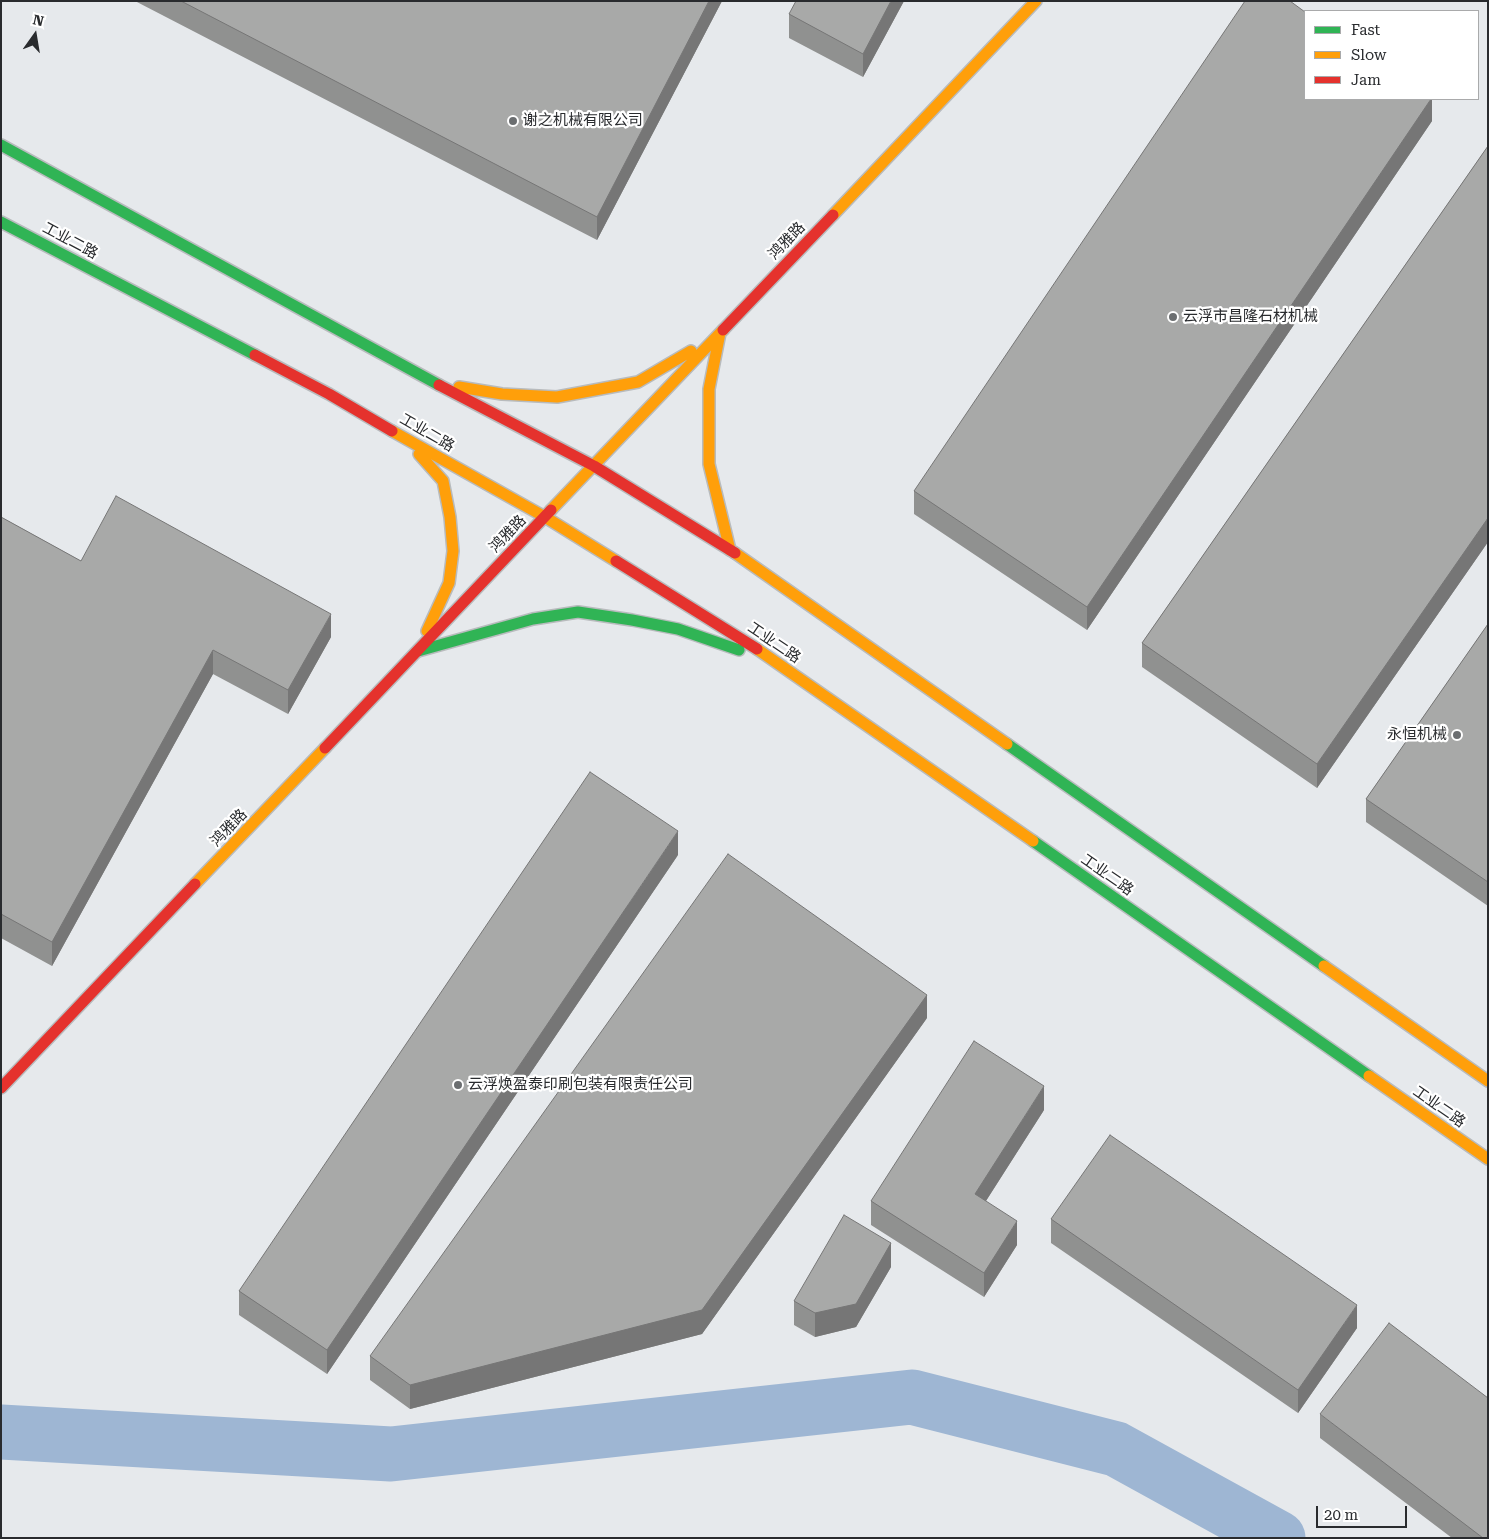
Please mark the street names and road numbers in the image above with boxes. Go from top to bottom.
street label: 工业二路 [39,219,101,263]
street label: 鸿雅路 [765,219,809,263]
street label: 工业二路 [397,410,457,456]
street label: 鸿雅路 [486,512,530,556]
street label: 工业二路 [744,619,804,667]
street label: 鸿雅路 [207,806,251,850]
street label: 工业二路 [1077,850,1137,900]
street label: 工业二路 [1409,1082,1469,1132]

